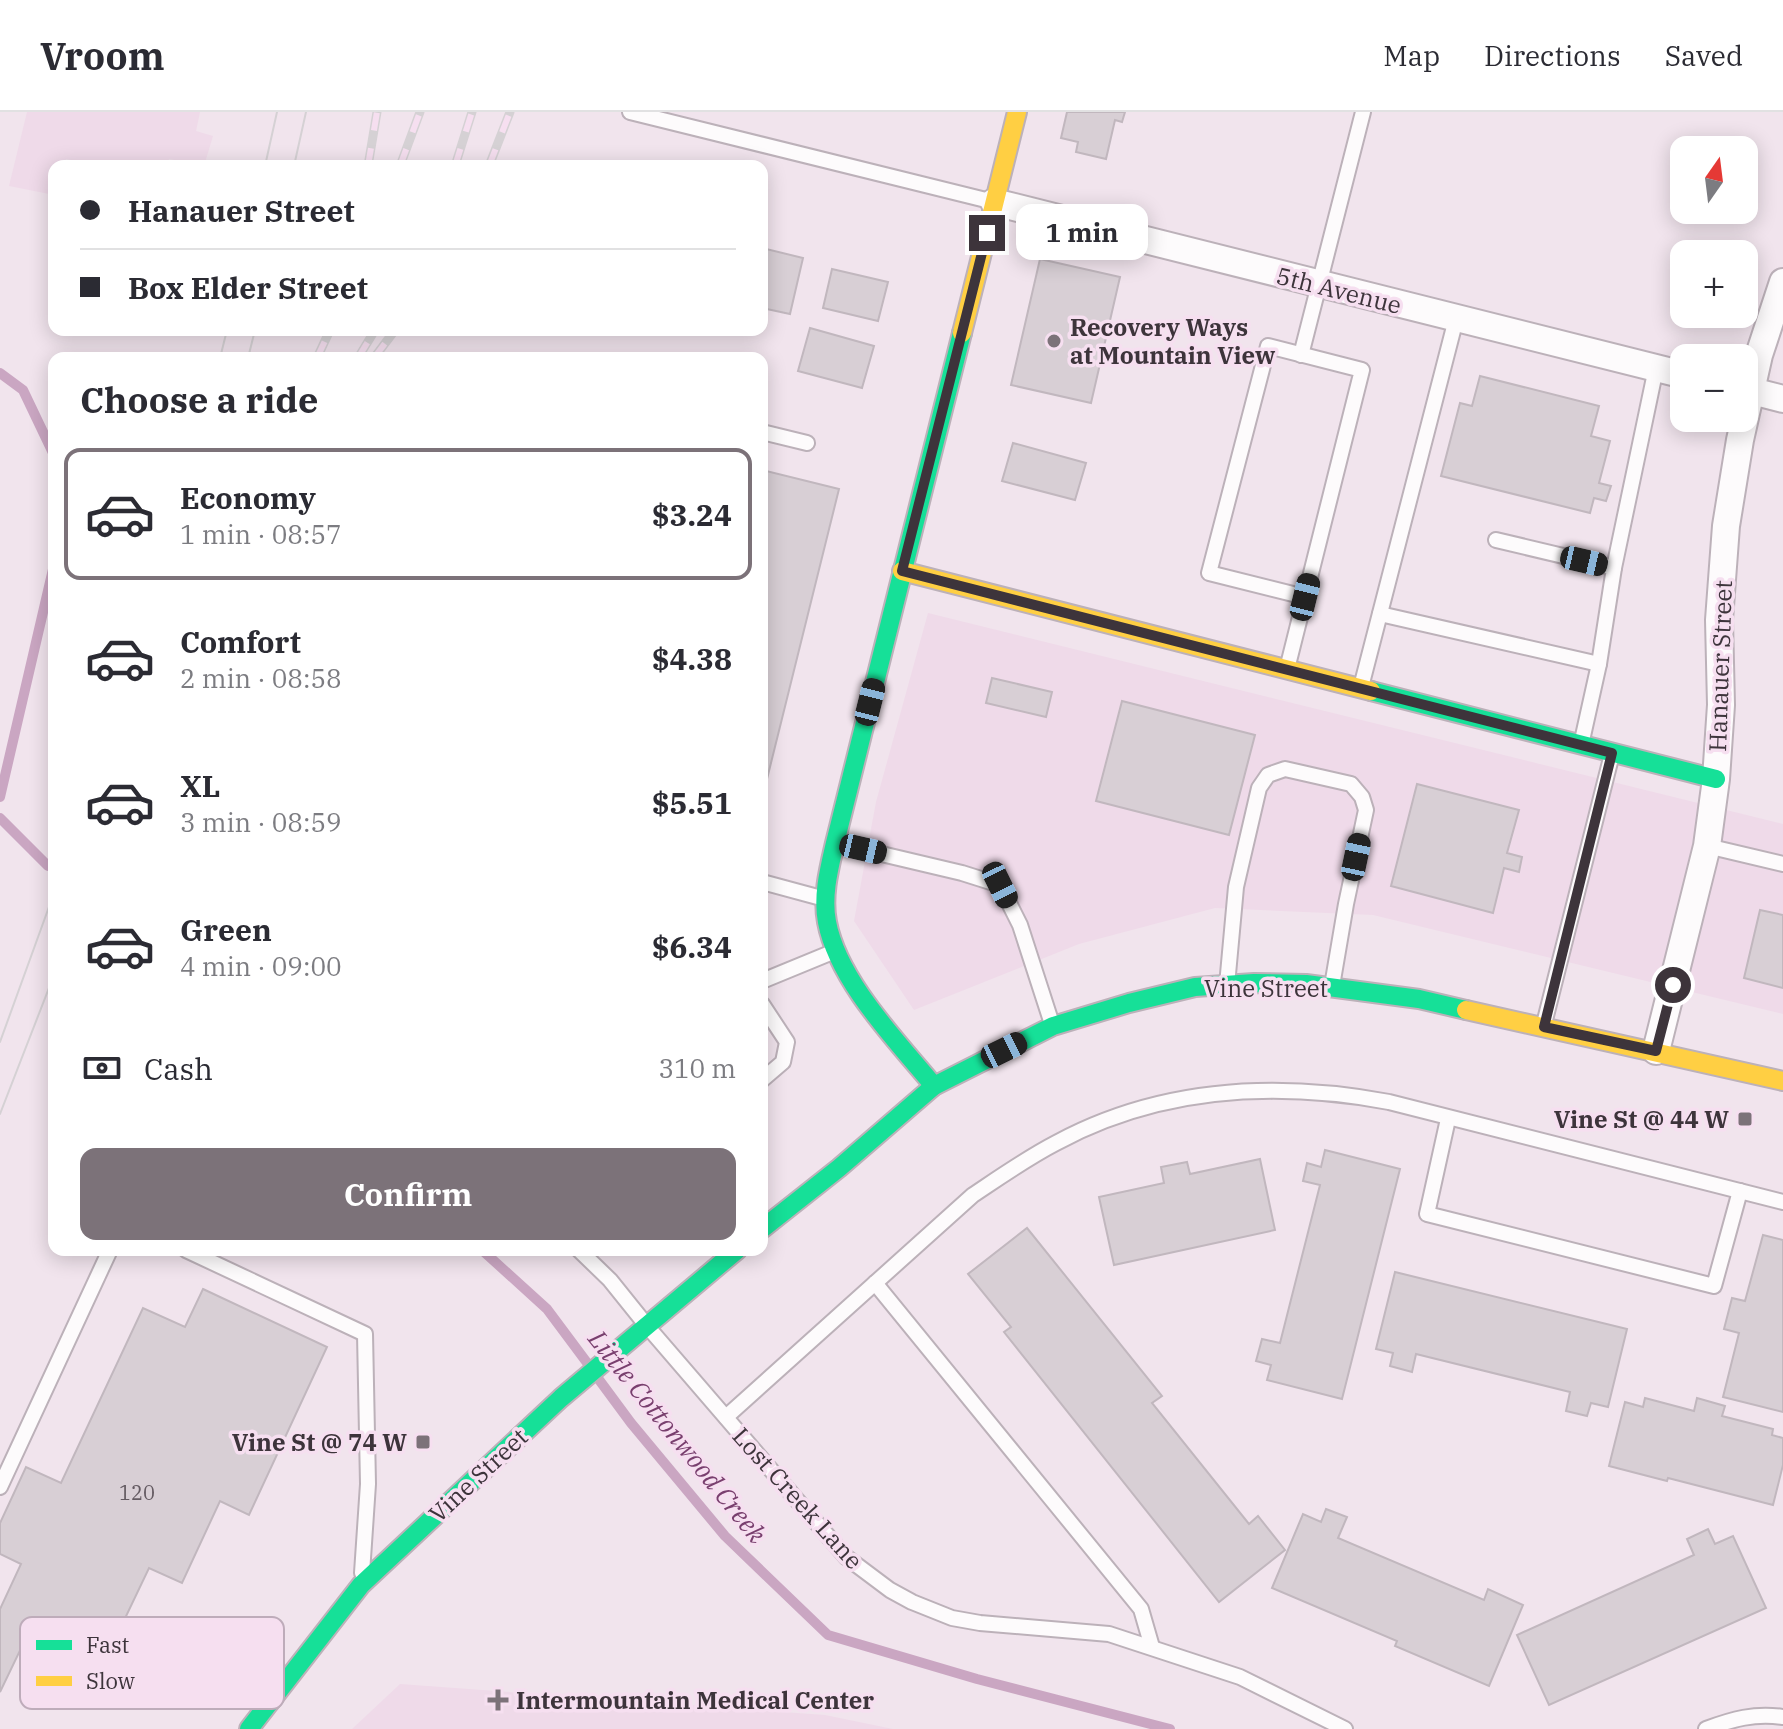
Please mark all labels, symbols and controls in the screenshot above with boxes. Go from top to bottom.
text: Vroom [40,31,165,80]
text: Map [1383,37,1440,74]
text: Directions [1484,37,1621,74]
text: Saved [1665,37,1743,74]
north arrow [1670,136,1758,224]
map controls [1670,136,1758,432]
text: Hanauer Street [128,191,355,230]
callout: 1 min [1015,205,1147,261]
route end [969,215,1005,251]
text: 1 min [1046,215,1118,249]
button: + [1670,240,1758,328]
street label: 5th Avenue [1273,259,1405,321]
text: Box Elder Street [128,268,368,307]
place label: Recovery Ways at Mountain View [1070,311,1276,371]
marker: Recovery Ways at Mountain View [1045,332,1063,350]
button: − [1670,344,1758,432]
text: Choose a ride [80,376,319,423]
icon: car [84,478,156,550]
text: Economy [180,478,316,517]
text: $3.24 [652,495,732,534]
text: 1 min · 08:57 [180,517,342,551]
car [1558,544,1610,578]
car [1288,571,1322,623]
street label: Hanauer Street [1701,580,1739,752]
icon: car [84,622,156,694]
text: Comfort [180,622,301,661]
text: $4.38 [652,639,732,678]
text: 2 min · 08:58 [180,661,342,695]
car [853,676,887,728]
icon: car [84,766,156,838]
text: XL [180,766,220,805]
text: $5.51 [652,783,732,822]
text: 3 min · 08:59 [180,805,342,839]
car [1339,831,1373,883]
car [837,832,889,866]
car [979,858,1021,912]
icon: car [84,910,156,982]
text: Green [180,910,272,949]
text: $6.34 [652,927,732,966]
text: 4 min · 09:00 [180,949,342,983]
route start [1655,967,1691,1003]
street label: Vine Street [1204,972,1328,1004]
car [977,1029,1031,1071]
icon: cash [80,1046,124,1090]
text: Cash [144,1049,213,1088]
text: 310 m [658,1051,736,1085]
place label: Vine St @ 44 W [1554,1103,1729,1135]
marker: Vine St @ 44 W [1736,1110,1754,1128]
button: Confirm [80,1148,736,1240]
water label: Little Cottonwood Creek [581,1322,775,1550]
street label: Lost Creek Lane [726,1420,870,1576]
street label: Vine Street [422,1421,534,1529]
place label: Vine St @ 74 W [232,1426,407,1458]
marker: Vine St @ 74 W [414,1433,432,1451]
house number: 120 [119,1479,155,1506]
legend [20,1617,284,1709]
text: Fast [86,1630,129,1659]
text: Slow [86,1666,135,1695]
place label: Intermountain Medical Center [516,1684,874,1716]
marker: Intermountain Medical Center [487,1689,509,1711]

